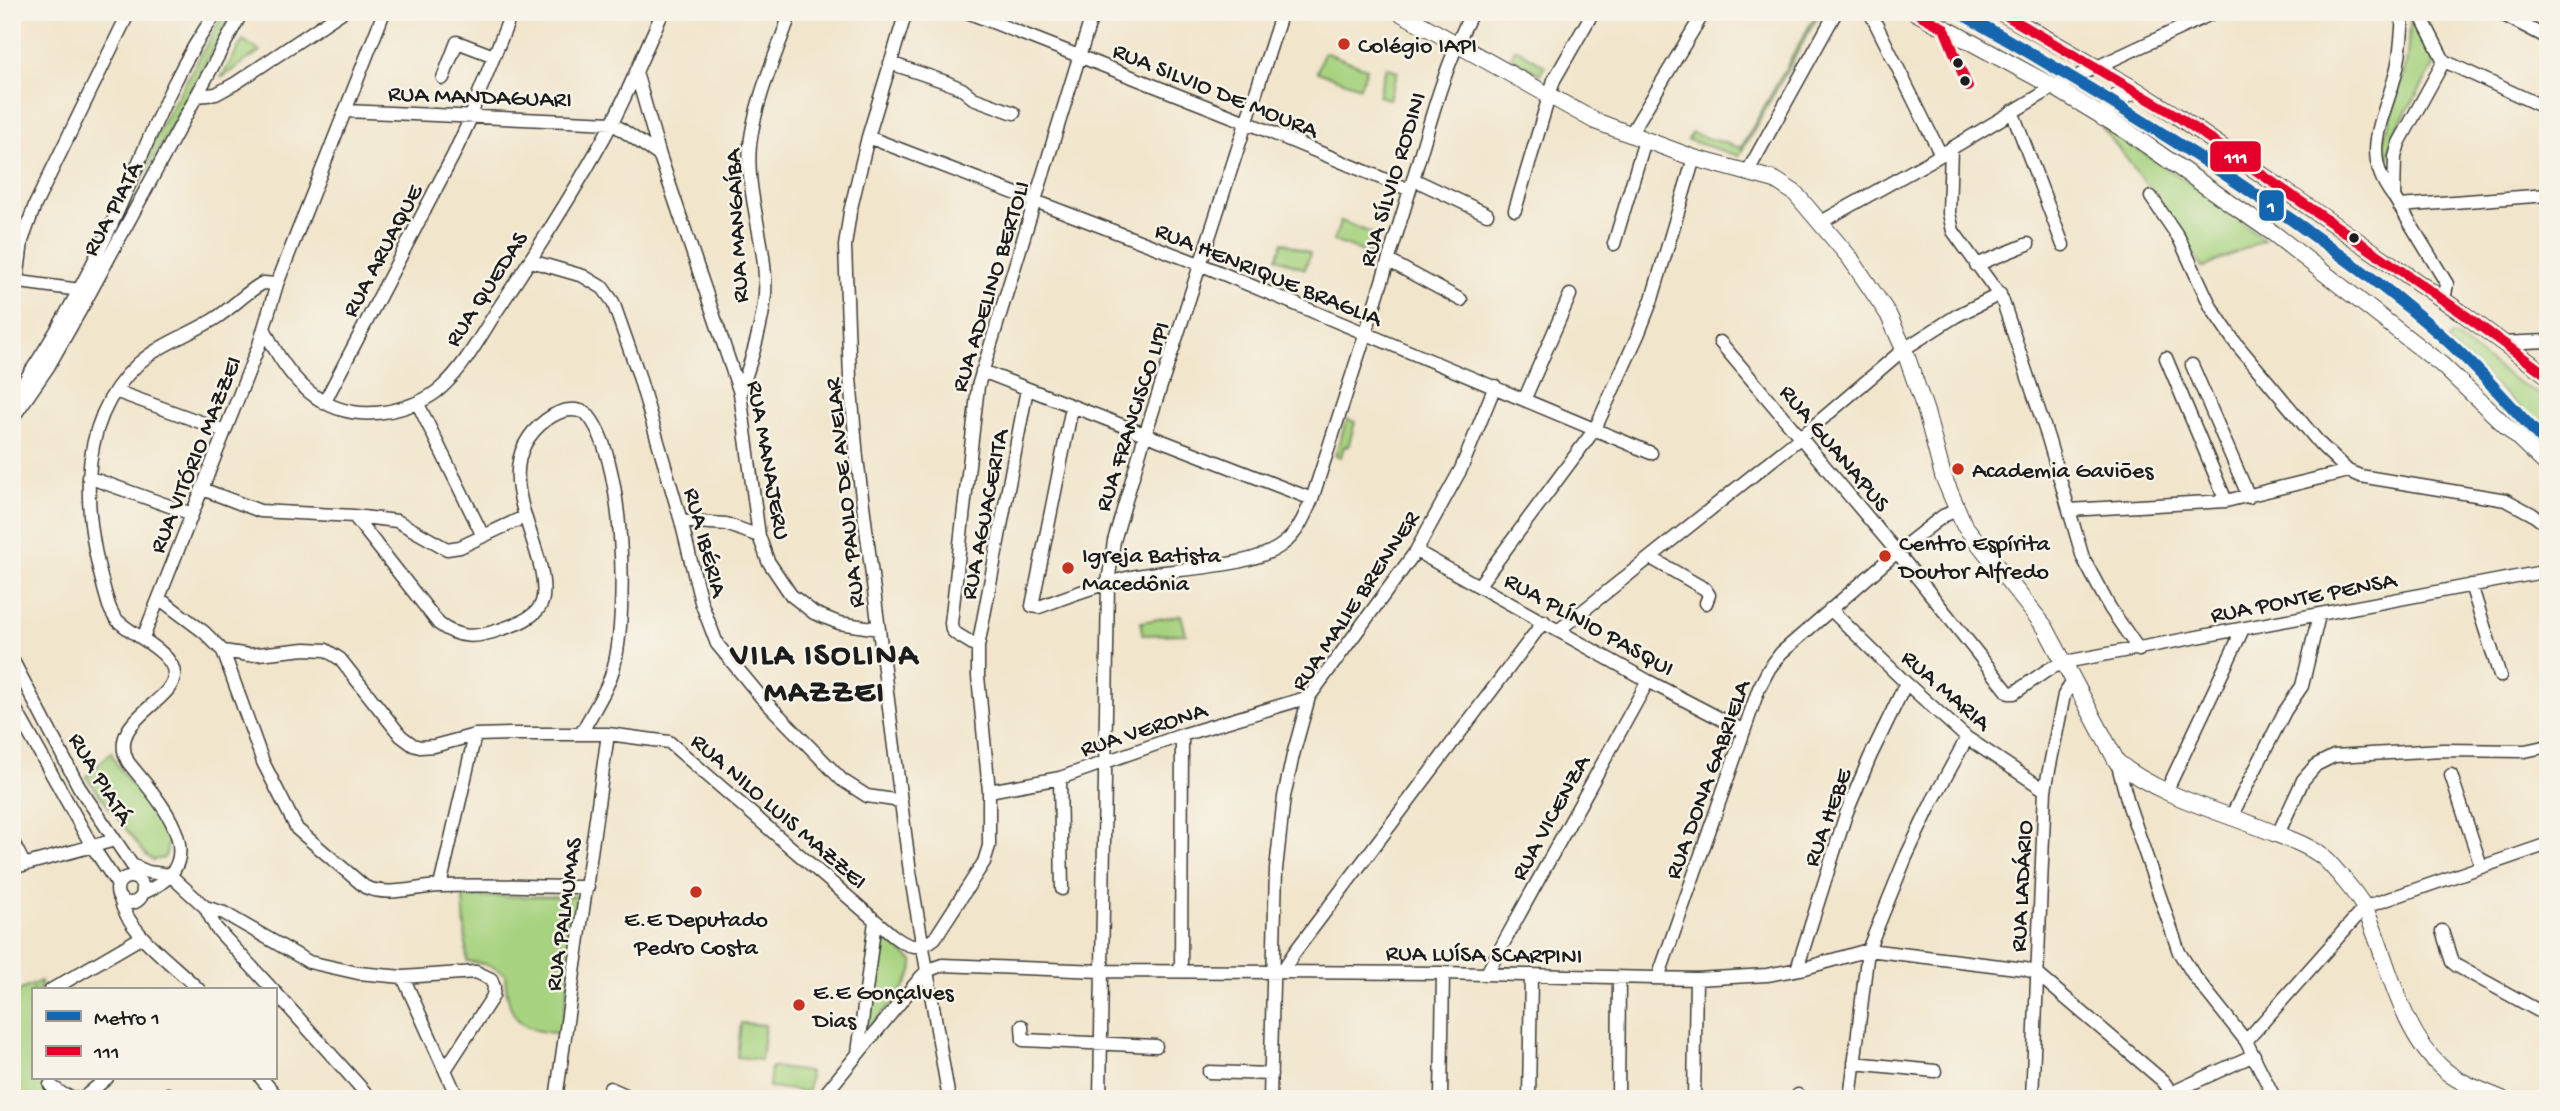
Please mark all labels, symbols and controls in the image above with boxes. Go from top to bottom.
place label: Colégio IAPI [1358,33,1477,62]
marker: Colégio IAPI [1336,36,1352,52]
street label: RUA SILVIO DE MOURA [1108,38,1323,147]
unlabelled marker [1951,56,1965,70]
unlabelled marker [1958,74,1972,88]
street label: RUA MANDAGUARI [387,81,572,116]
street label: RUA SÍLVIO RODINI [1354,89,1435,271]
line badge: 111 [2209,140,2262,173]
street label: RUA MANGAÍBA [720,146,757,304]
text: 111 [2223,148,2248,171]
street label: RUA PIATÁ [77,156,152,262]
street label: RUA ADELINO BERTOLI [946,178,1038,396]
street label: RUA ARUAQUE [337,179,432,323]
line badge: 1 [2258,189,2285,222]
text: 1 [2266,197,2275,220]
street label: RUA HENRIQUE BRAGLIA [1150,217,1387,336]
street label: RUA QUEDAS [440,226,537,353]
unlabelled marker [2347,231,2361,245]
street label: RUA FRANCISCO LIPI [1090,319,1179,516]
street label: RUA VITÓRIO MAZZEI [144,352,250,558]
street label: RUA PAULO DE AVELAR [820,375,873,609]
street label: RUA MANAJERU [738,379,795,543]
street label: RUA GUANAPUS [1772,380,1896,520]
street label: RUA AGUACERITA [956,425,1018,602]
place label: Academia Gaviões [1972,458,2154,487]
marker: Academia Gaviões [1950,461,1966,477]
street label: RUA IBÉRIA [675,485,733,602]
street label: RUA MALIE BRENNER [1286,505,1429,698]
place label: Centro Espírita Doutor Alfredo [1897,531,2051,588]
place label: Igreja Batista Macedônia [1082,543,1222,600]
marker: Centro Espírita Doutor Alfredo [1877,548,1893,564]
marker: Igreja Batista Macedônia [1060,560,1076,576]
street label: RUA PLÍNIO PASQUI [1498,567,1678,685]
street label: RUA PONTE PENSA [2208,567,2401,632]
district label: VILA ISOLINA MAZZEI [729,638,919,713]
street label: RUA MARIA [1894,645,1997,740]
street label: RUA DONA GABRIELA [1660,675,1759,884]
street label: RUA VERONA [1077,697,1213,765]
street label: RUA PIATÁ [60,728,139,833]
street label: RUA NILO LUIS MAZZEI [683,728,872,897]
street label: RUA VICENZA [1506,749,1599,886]
street label: RUA HEBE [1798,764,1861,871]
street label: RUA LADÁRIO [2006,820,2041,953]
street label: RUA PALMUMAS [540,835,591,993]
marker: E.E Deputado Pedro Costa [688,884,704,900]
place label: E.E Deputado Pedro Costa [624,907,768,964]
street label: RUA LUÍSA SCARPINI [1385,940,1583,973]
place label: E.E Gonçalves Dias [811,980,955,1037]
legend [32,988,276,1080]
marker: E.E Gonçalves Dias [791,997,807,1013]
text: Metro 1 [94,1008,160,1033]
text: 111 [93,1042,119,1067]

